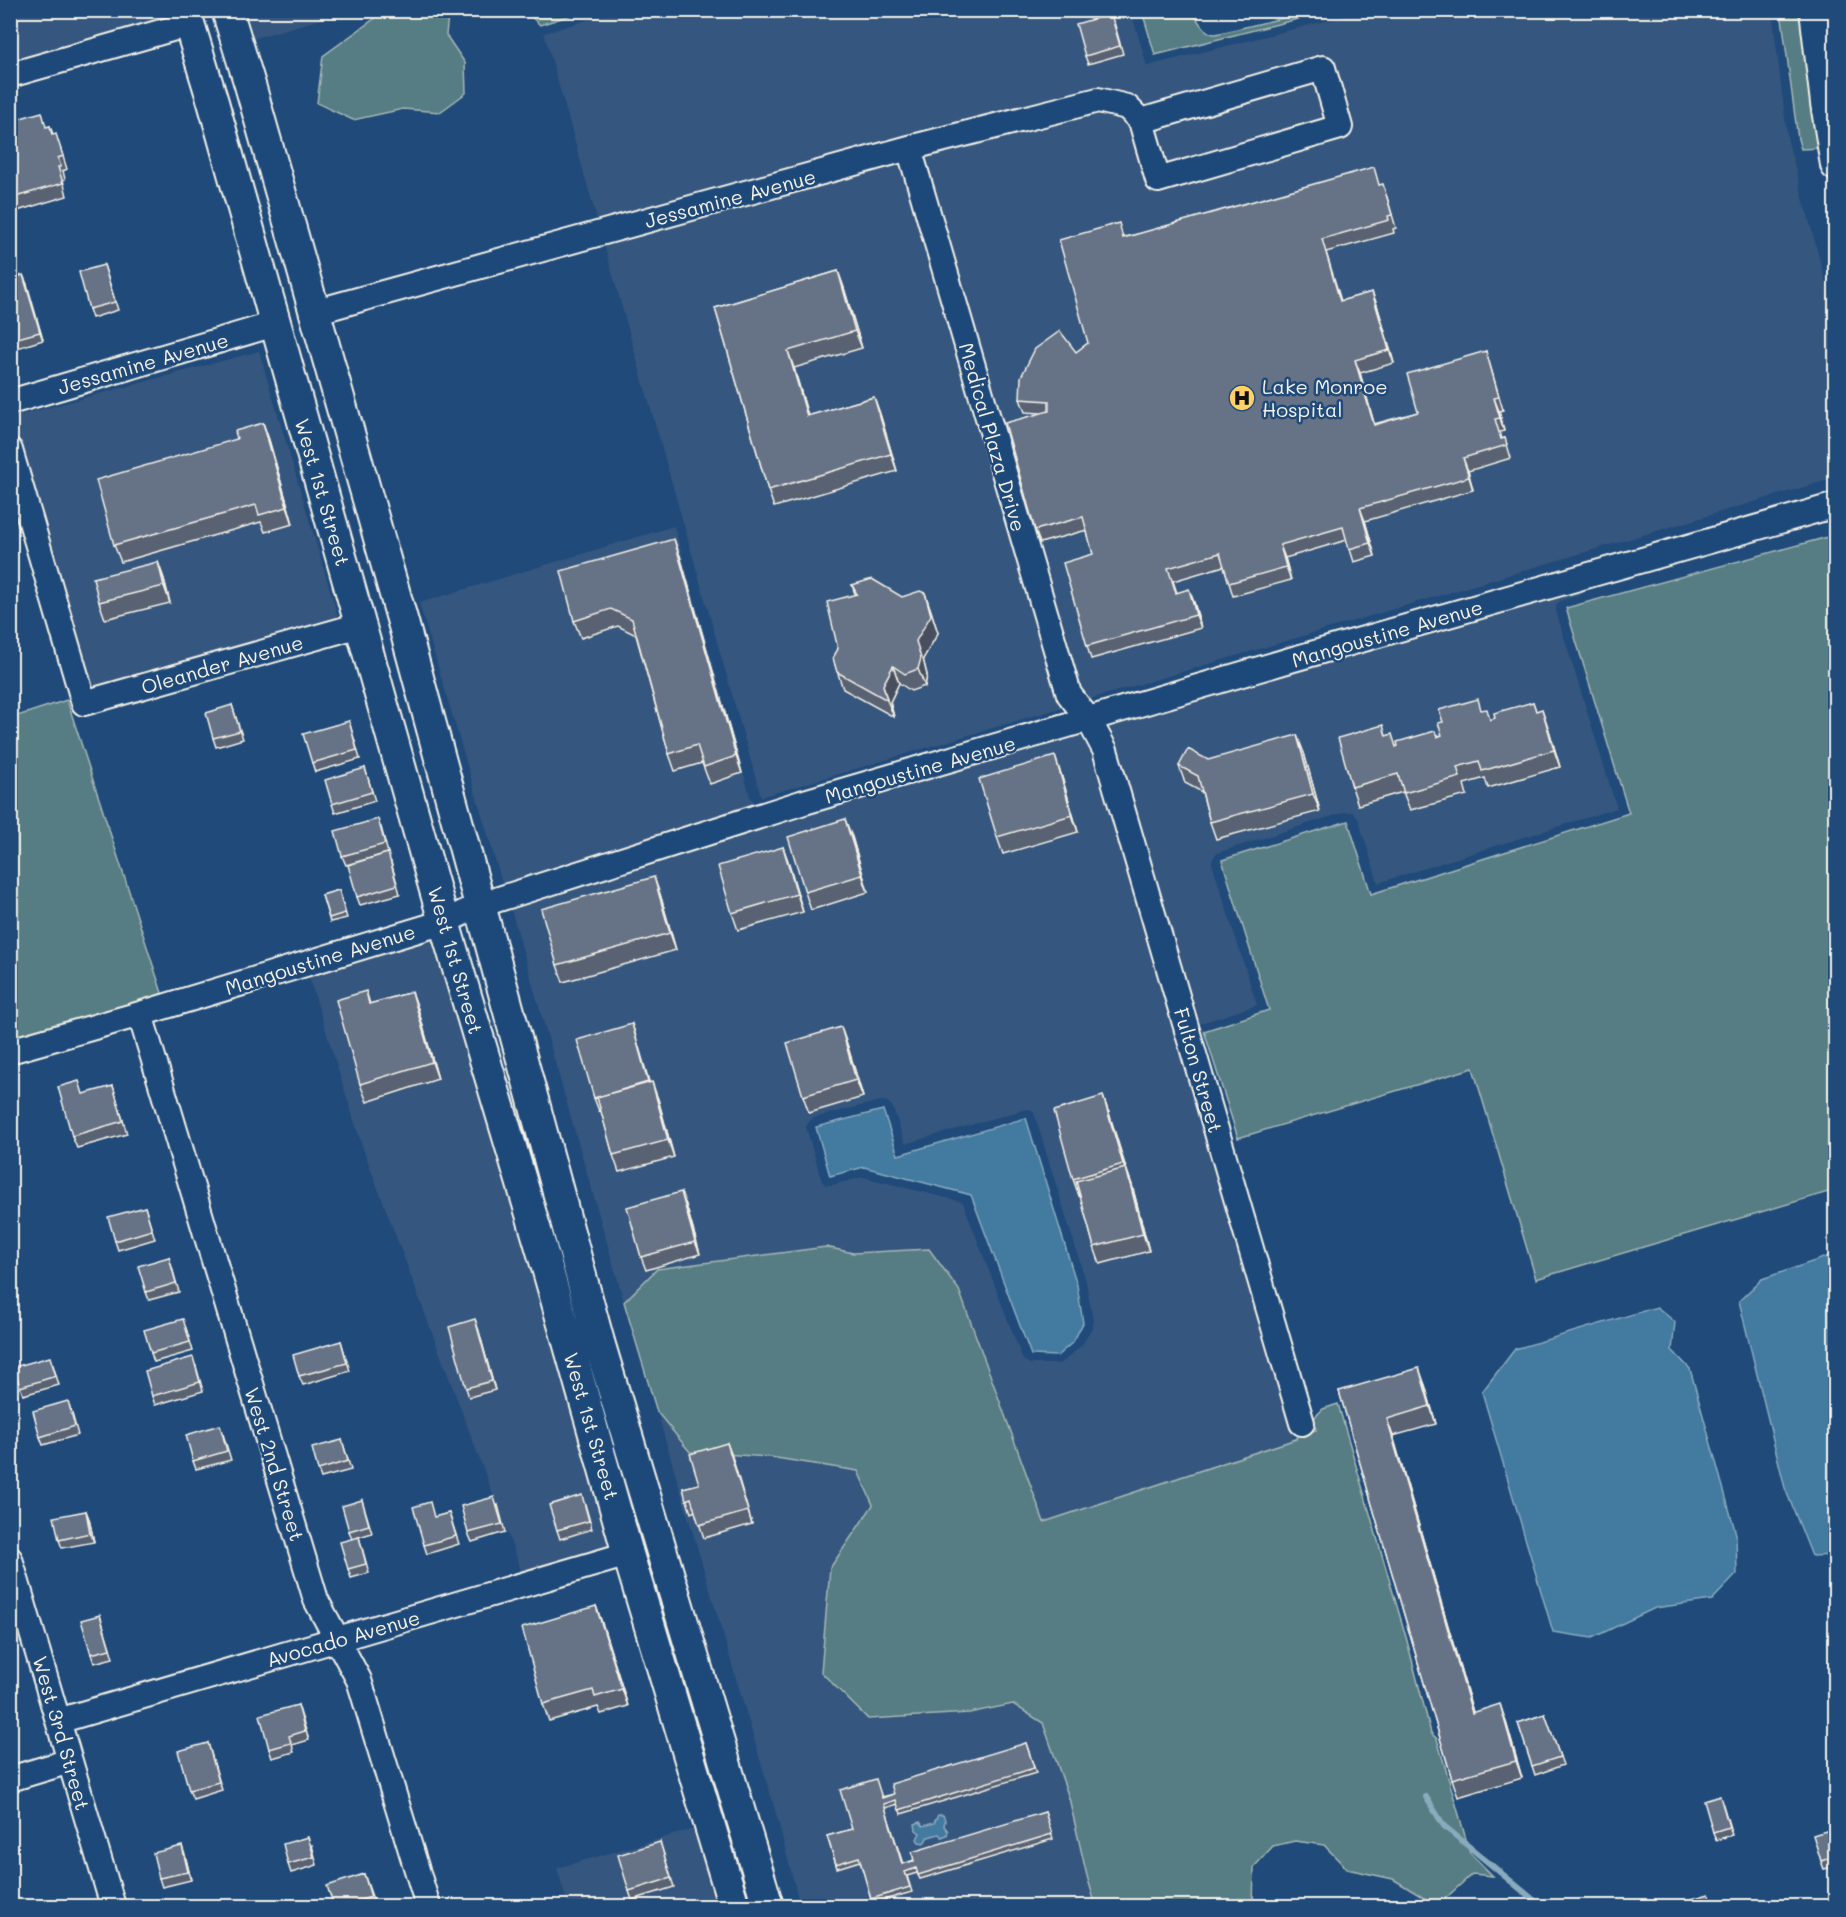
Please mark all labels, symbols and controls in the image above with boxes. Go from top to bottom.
street label: Jessamine Avenue [641,163,819,233]
street label: Jessamine Avenue [55,326,231,400]
street label: Medical Plaza Drive [954,340,1032,534]
place label: Lake Monroe Hospital [1262,373,1388,422]
hospital icon: Lake Monroe Hospital [1227,383,1257,413]
street label: West 1st Street [290,415,356,569]
street label: Mangoustine Avenue [1288,593,1486,673]
street label: Oleander Avenue [138,628,306,700]
street label: Mangoustine Avenue [821,729,1019,809]
street label: West 1st Street [423,883,489,1037]
street label: Mangoustine Avenue [222,918,418,1000]
street label: Fulton Street [1169,1004,1229,1136]
street label: West 1st Street [559,1349,625,1503]
street label: West 2nd Street [239,1384,311,1544]
street label: Avocado Avenue [263,1604,423,1672]
street label: West 3rd Street [28,1653,96,1813]

